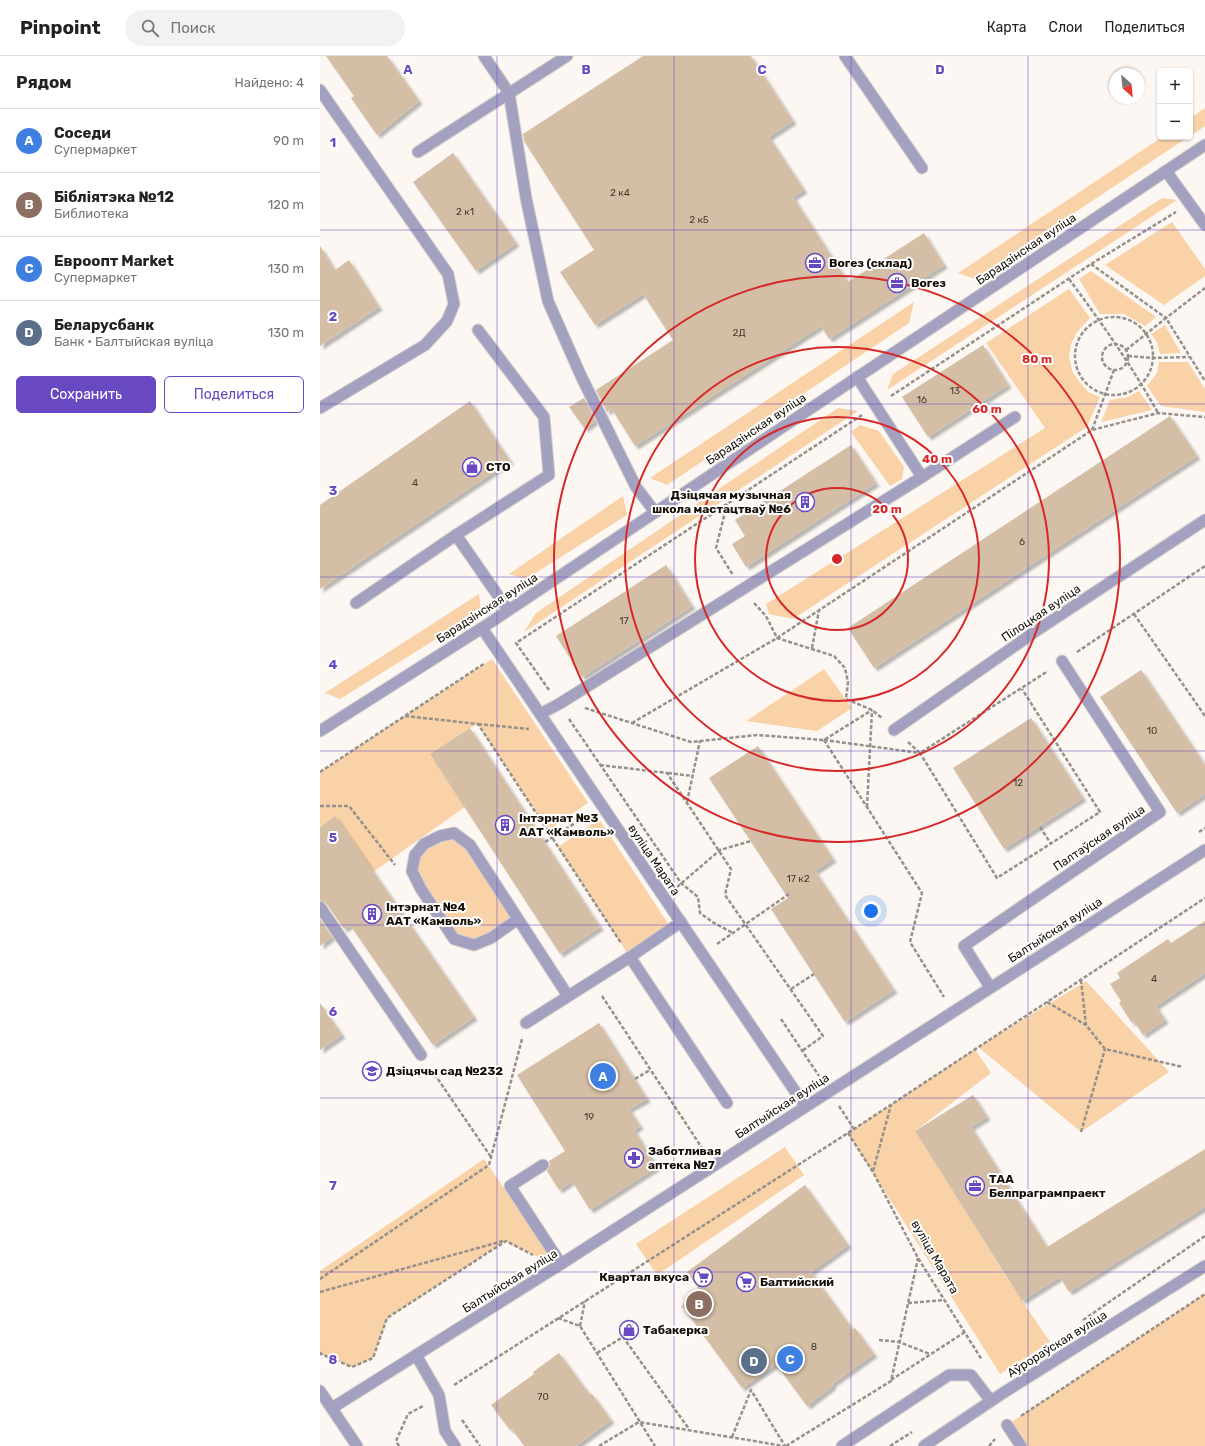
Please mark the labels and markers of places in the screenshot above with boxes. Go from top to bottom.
office icon: Вогез (склад) [804,252,826,274]
place label: Вогез (склад) [829,256,912,270]
office icon: Вогез [886,272,908,294]
place label: Вогез [911,276,946,290]
shop icon: СТО [461,456,483,478]
place label: СТО [486,460,511,474]
place label: Дзіцячая музычная школа мастацтваў №6 [652,488,791,516]
building icon: Дзіцячая музычная школа мастацтваў №6 [794,491,816,513]
centre of rings [830,552,844,566]
place label: Інтэрнат №3 ААТ «Камволь» [519,811,615,839]
building icon: Інтэрнат №3 ААТ «Камволь» [494,814,516,836]
place label: Інтэрнат №4 ААТ «Камволь» [386,900,482,928]
building icon: Інтэрнат №4 ААТ «Камволь» [361,903,383,925]
school or university icon: Дзіцячы сад №232 [361,1060,383,1082]
pin: A [590,1061,616,1091]
place label: Дзіцячы сад №232 [386,1064,503,1078]
place label: Заботливая аптека №7 [648,1144,721,1172]
pharmacy icon: Заботливая аптека №7 [623,1147,645,1169]
place label: ТАА Белпрагрампраект [989,1172,1106,1200]
office icon: ТАА Белпрагрампраект [964,1175,986,1197]
supermarket icon: Квартал вкуса [692,1266,714,1288]
place label: Квартал вкуса [599,1270,689,1284]
supermarket icon: Балтийский [735,1271,757,1293]
place label: Балтийский [760,1275,834,1289]
pin: B [686,1289,712,1319]
shop icon: Табакерка [618,1319,640,1341]
place label: Табакерка [643,1323,708,1337]
pin: C [777,1344,803,1374]
pin: D [741,1346,767,1376]

